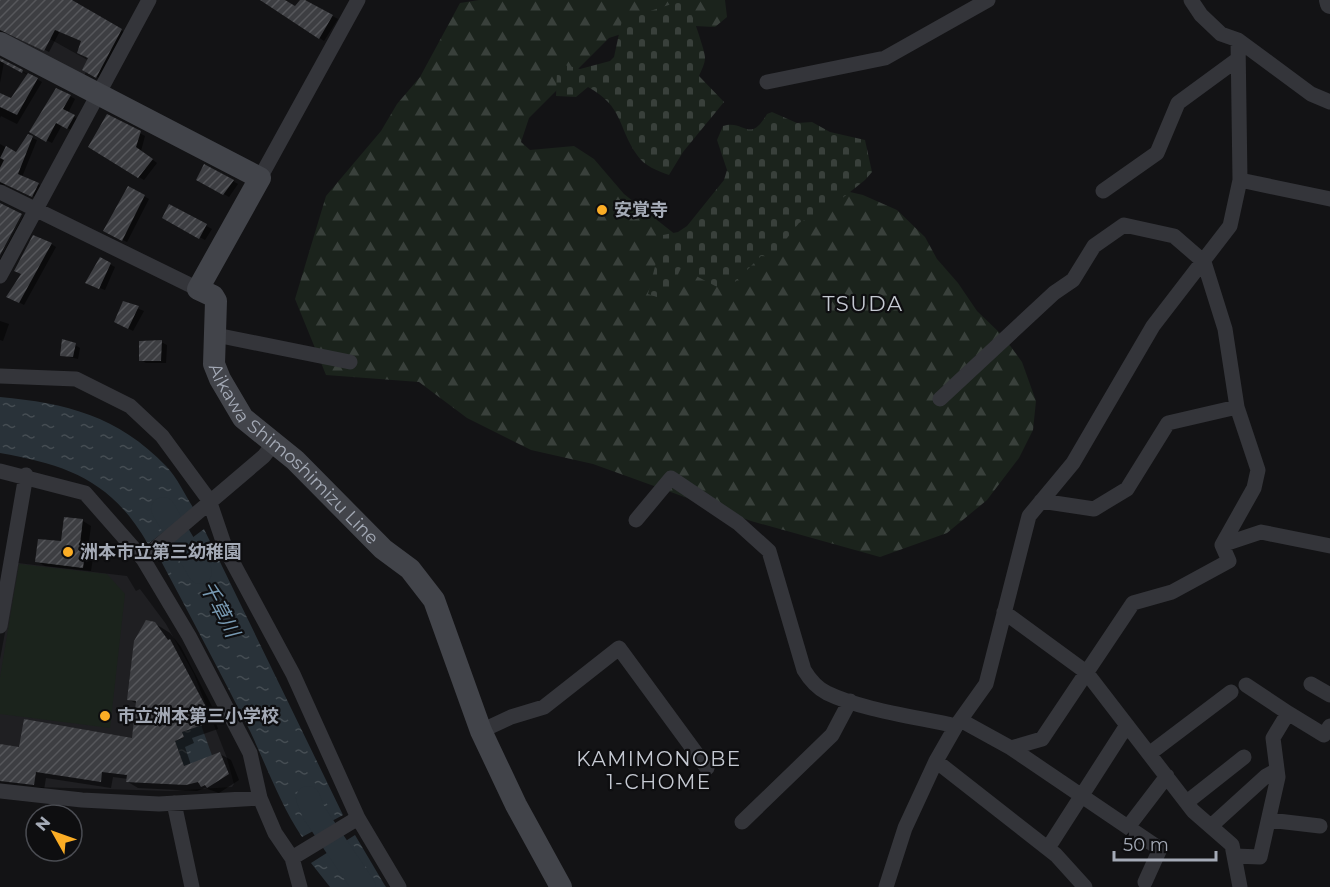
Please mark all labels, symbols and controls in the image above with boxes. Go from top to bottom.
place label: 安覚寺 [614,199,668,221]
marker: 安覚寺 [595,203,609,217]
district label: TSUDA [822,291,904,316]
street label: Aikawa Shimoshimizu Line [204,360,383,549]
place label: 洲本市立第三幼稚園 [80,541,242,563]
marker: 洲本市立第三幼稚園 [61,545,75,559]
water label: 千草川 [195,577,246,643]
place label: 市立洲本第三小学校 [117,705,279,727]
marker: 市立洲本第三小学校 [98,709,112,723]
district label: KAMIMONOBE 1-CHOME [576,747,742,794]
north arrow [24,803,84,863]
text: N [31,813,54,835]
scale bar [1114,824,1216,862]
text: 50 m [1123,834,1169,856]

